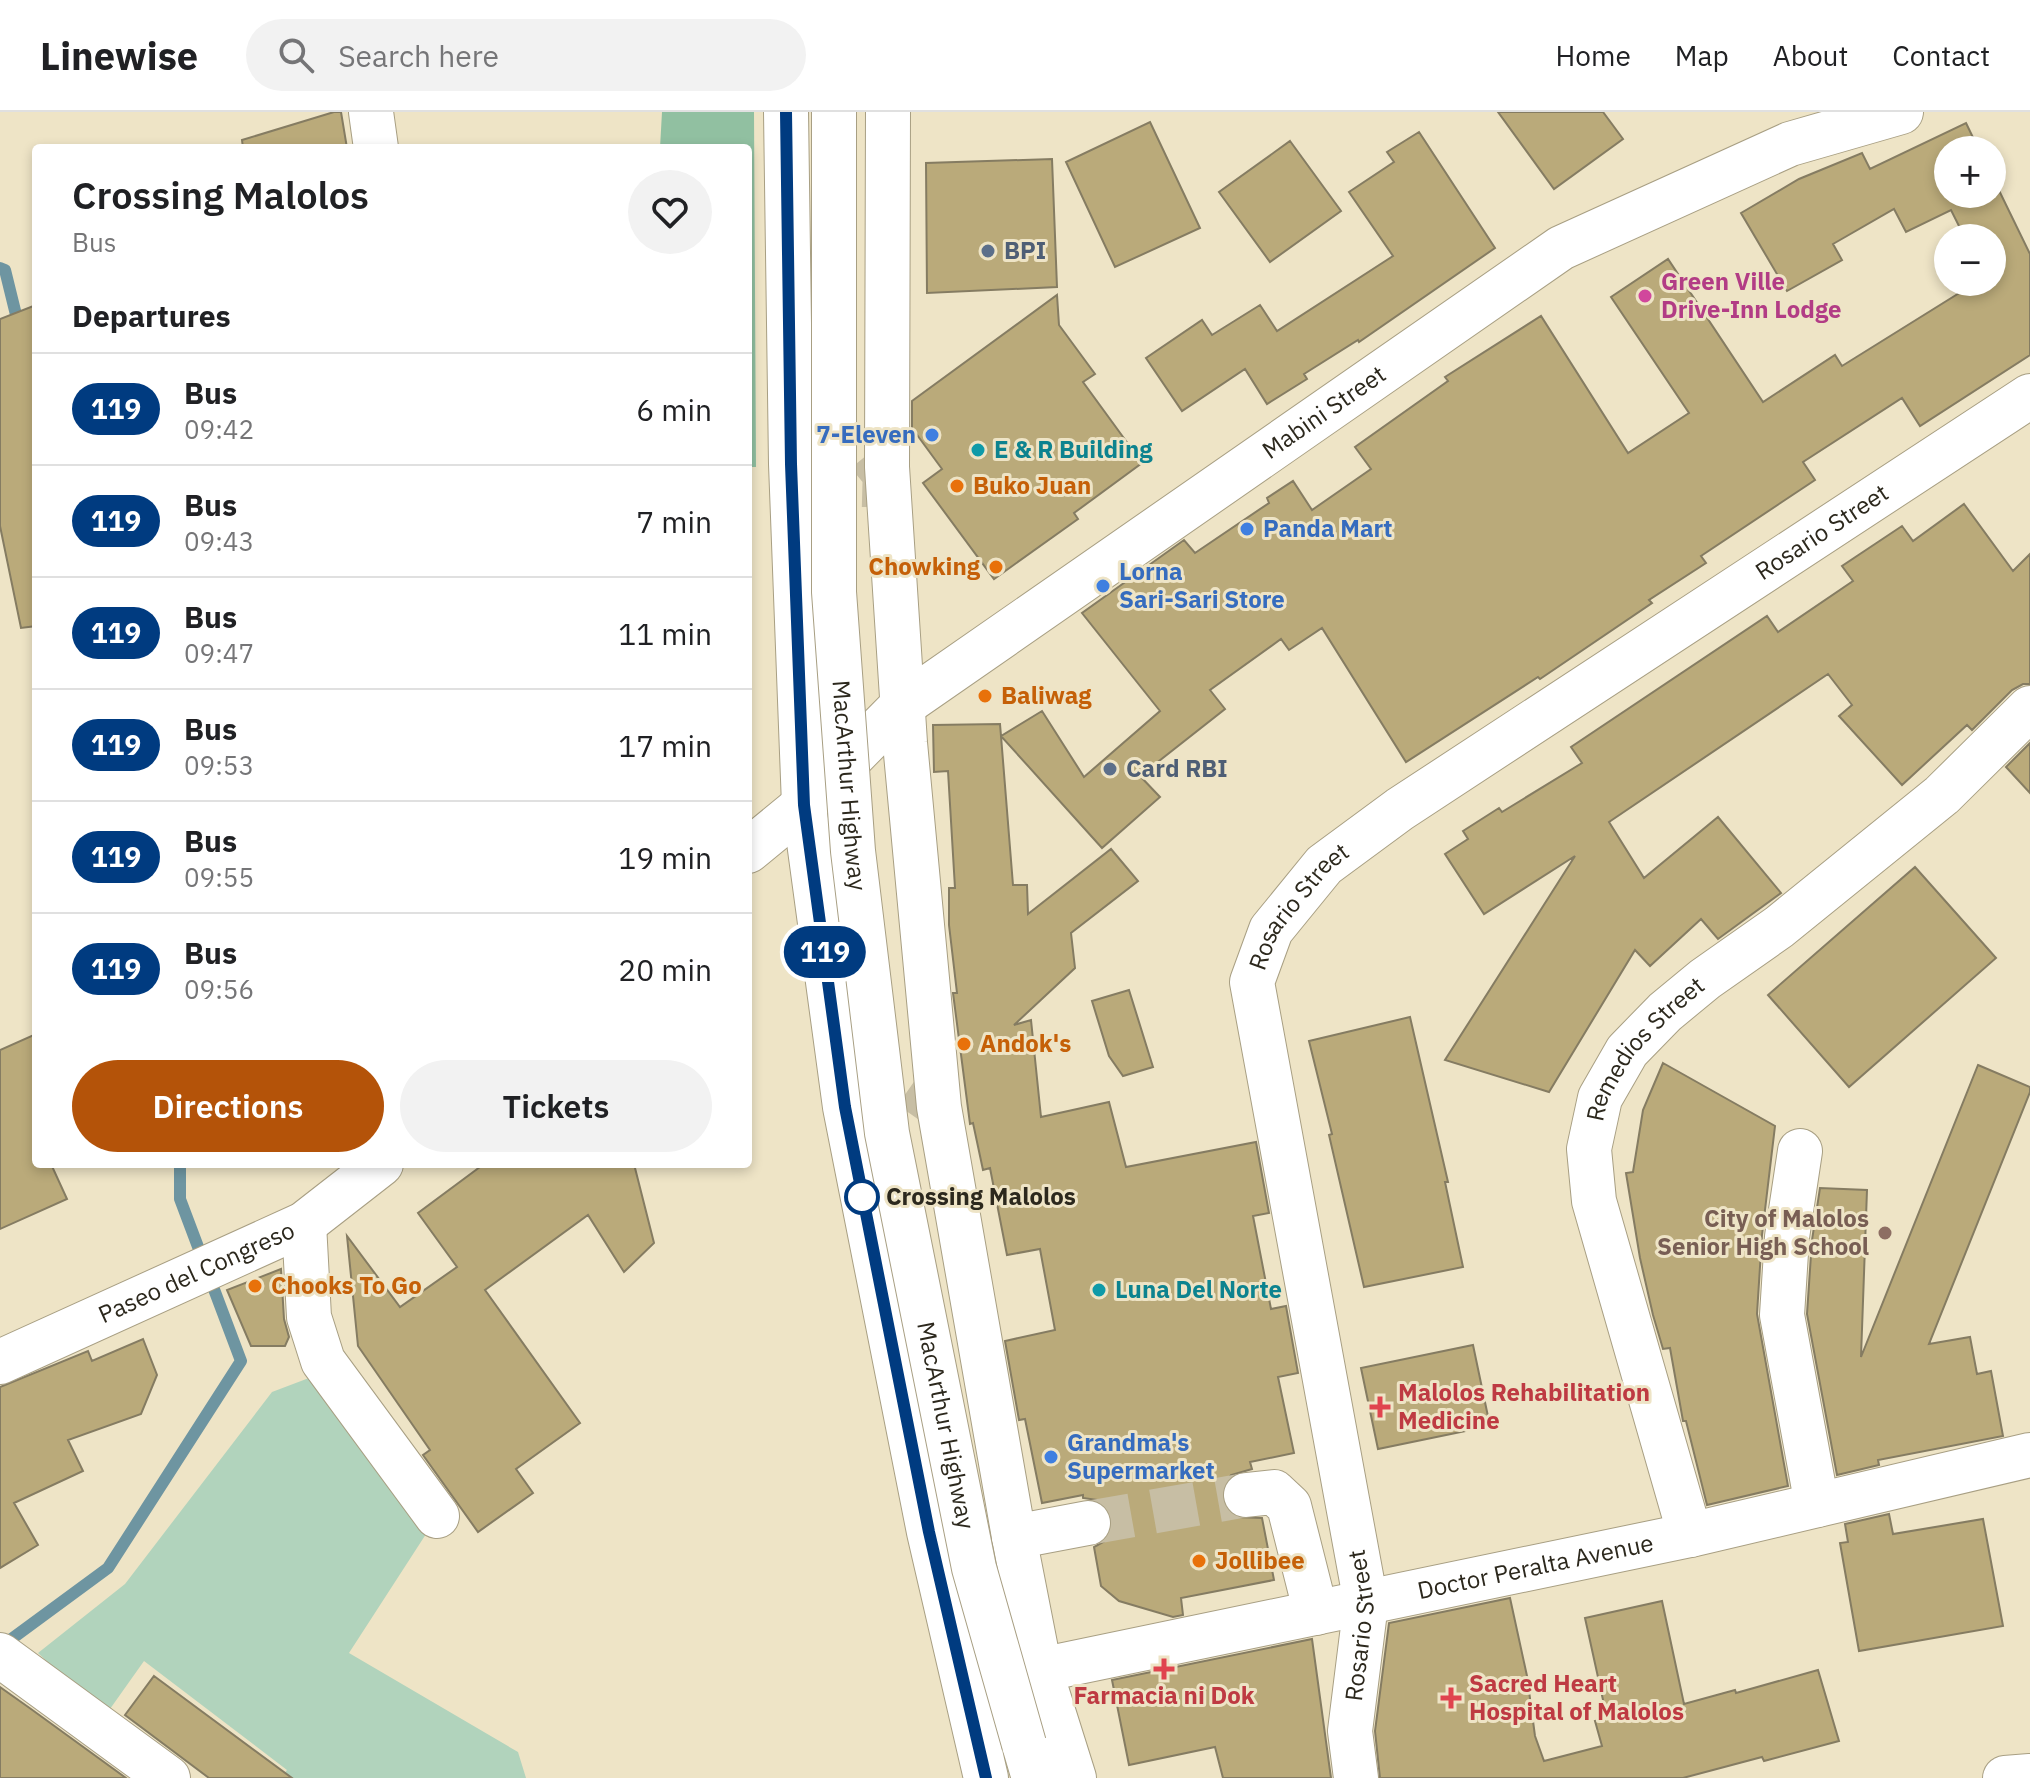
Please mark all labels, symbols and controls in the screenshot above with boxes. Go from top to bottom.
search box [246,19,806,91]
text: Linewise [40,31,198,80]
icon: search [274,33,318,77]
text: Search here [338,36,499,75]
text: Home [1555,37,1631,74]
text: Map [1675,37,1729,74]
text: About [1773,37,1848,74]
text: Contact [1892,37,1990,74]
map controls [1934,136,2006,296]
button: + [1934,136,2006,208]
text: Crossing Malolos [72,170,369,219]
button: heart [628,170,712,254]
button: − [1934,224,2006,296]
text: Bus [72,225,116,259]
place label: BPI [1004,234,1046,266]
marker: BPI [979,242,997,260]
place label: Green Ville Drive-Inn Lodge [1661,265,1842,325]
marker: Green Ville Drive-Inn Lodge [1636,287,1654,305]
text: Departures [72,296,231,335]
street label: Mabini Street [1256,358,1392,466]
text: Bus [184,373,237,412]
text: 119 [91,390,141,427]
text: 6 min [636,390,712,429]
text: 09:42 [184,412,254,446]
place label: 7-Eleven [816,418,916,450]
marker: 7-Eleven [923,426,941,444]
place label: E & R Building [994,433,1153,465]
marker: E & R Building [969,441,987,459]
place label: Buko Juan [973,469,1091,501]
street label: Rosario Street [1749,476,1894,587]
marker: Buko Juan [948,477,966,495]
text: Bus [184,485,237,524]
text: 119 [91,502,141,539]
text: 7 min [636,502,712,541]
place label: Panda Mart [1263,512,1393,544]
marker: Panda Mart [1238,520,1256,538]
text: 09:43 [184,524,254,558]
place label: Chowking [868,550,981,582]
place label: Lorna Sari-Sari Store [1119,555,1285,615]
marker: Chowking [987,558,1005,576]
marker: Lorna Sari-Sari Store [1094,577,1112,595]
text: Bus [184,597,237,636]
text: 119 [91,614,141,651]
text: 11 min [618,614,712,653]
text: 09:47 [184,636,254,670]
street label: MacArthur Highway [826,679,875,892]
place label: Baliwag [1001,679,1092,711]
marker: Baliwag [976,687,994,705]
text: Bus [184,709,237,748]
text: 119 [91,726,141,763]
text: 17 min [618,726,712,765]
text: 09:53 [184,748,254,782]
place label: Card RBI [1126,752,1228,784]
marker: Card RBI [1101,760,1119,778]
text: Bus [184,821,237,860]
street label: Rosario Street [1241,835,1355,974]
text: 119 [91,838,141,875]
text: 19 min [618,838,712,877]
text: 09:55 [184,860,254,894]
line badge: 119 [779,926,871,978]
text: Bus [184,933,237,972]
text: 119 [800,933,850,970]
text: 119 [91,950,141,987]
text: 20 min [618,950,712,989]
street label: Remedios Street [1578,969,1711,1124]
text: 09:56 [184,972,254,1006]
place label: Andok's [980,1027,1071,1059]
marker: Andok's [955,1035,973,1053]
button: Directions [72,1060,384,1152]
button: Tickets [400,1060,712,1152]
marker: Crossing Malolos [845,1180,879,1214]
place label: Crossing Malolos [886,1180,1076,1212]
place label: City of Malolos Senior High School [1657,1202,1869,1262]
street label: Paseo del Congreso [93,1213,299,1330]
marker: City of Malolos Senior High School [1876,1224,1894,1242]
place label: Chooks To Go [271,1269,422,1301]
place label: Luna Del Norte [1115,1273,1282,1305]
marker: Chooks To Go [246,1277,264,1295]
marker: Luna Del Norte [1090,1281,1108,1299]
street label: MacArthur Highway [910,1319,983,1532]
place label: Malolos Rehabilitation Medicine [1398,1376,1650,1436]
marker: Malolos Rehabilitation Medicine [1369,1396,1391,1418]
place label: Grandma's Supermarket [1067,1426,1215,1486]
marker: Grandma's Supermarket [1042,1448,1060,1466]
street label: Doctor Peralta Avenue [1414,1526,1656,1606]
place label: Jollibee [1215,1544,1305,1576]
street label: Rosario Street [1337,1547,1381,1703]
marker: Jollibee [1190,1552,1208,1570]
marker: Farmacia ni Dok [1155,1660,1173,1678]
place label: Sacred Heart Hospital of Malolos [1469,1667,1684,1727]
place label: Farmacia ni Dok [1073,1679,1255,1711]
marker: Sacred Heart Hospital of Malolos [1440,1687,1462,1709]

